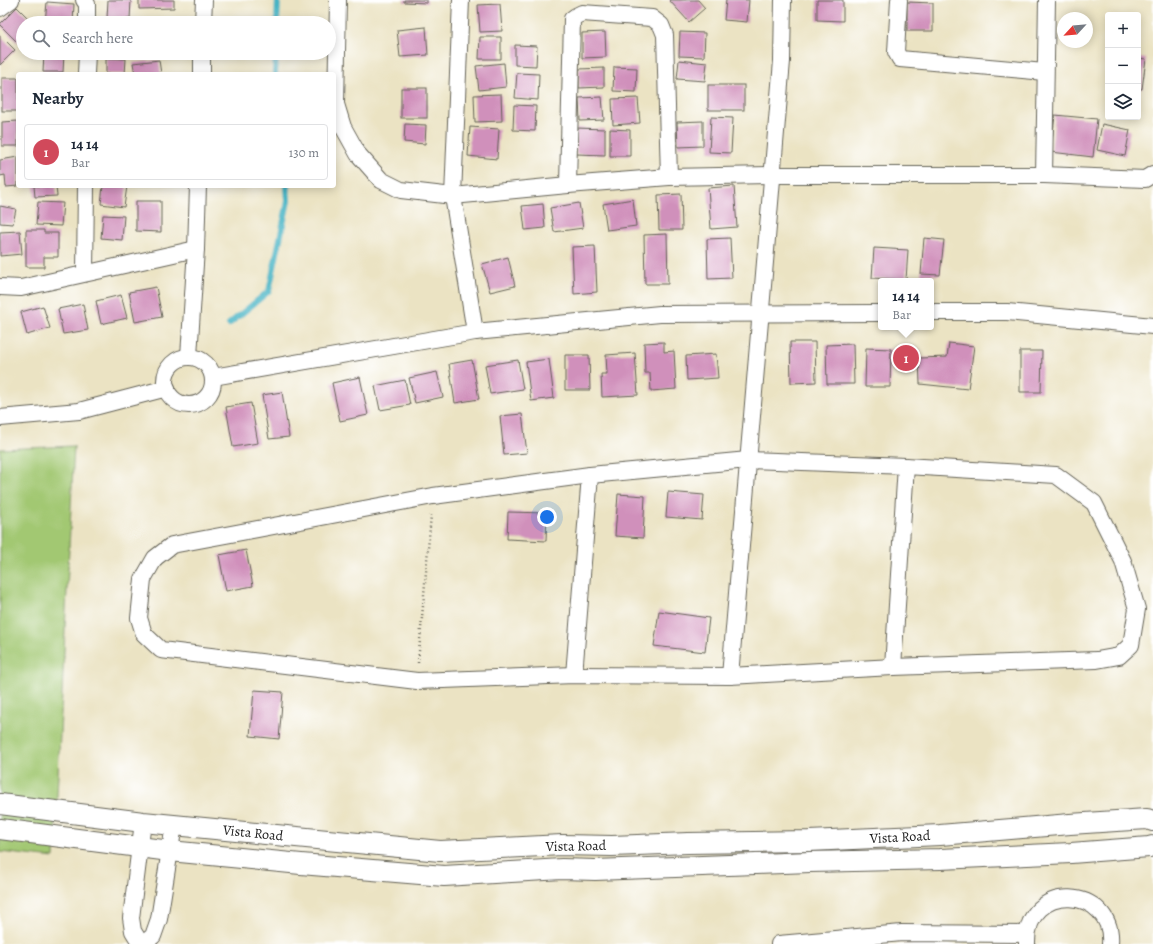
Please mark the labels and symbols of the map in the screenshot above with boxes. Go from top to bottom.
north arrow [1057,12,1093,48]
pin: 1 [893,343,919,373]
your location [537,507,557,527]
street label: Vista Road [221,820,285,846]
street label: Vista Road [868,826,931,848]
street label: Vista Road [545,836,607,856]

